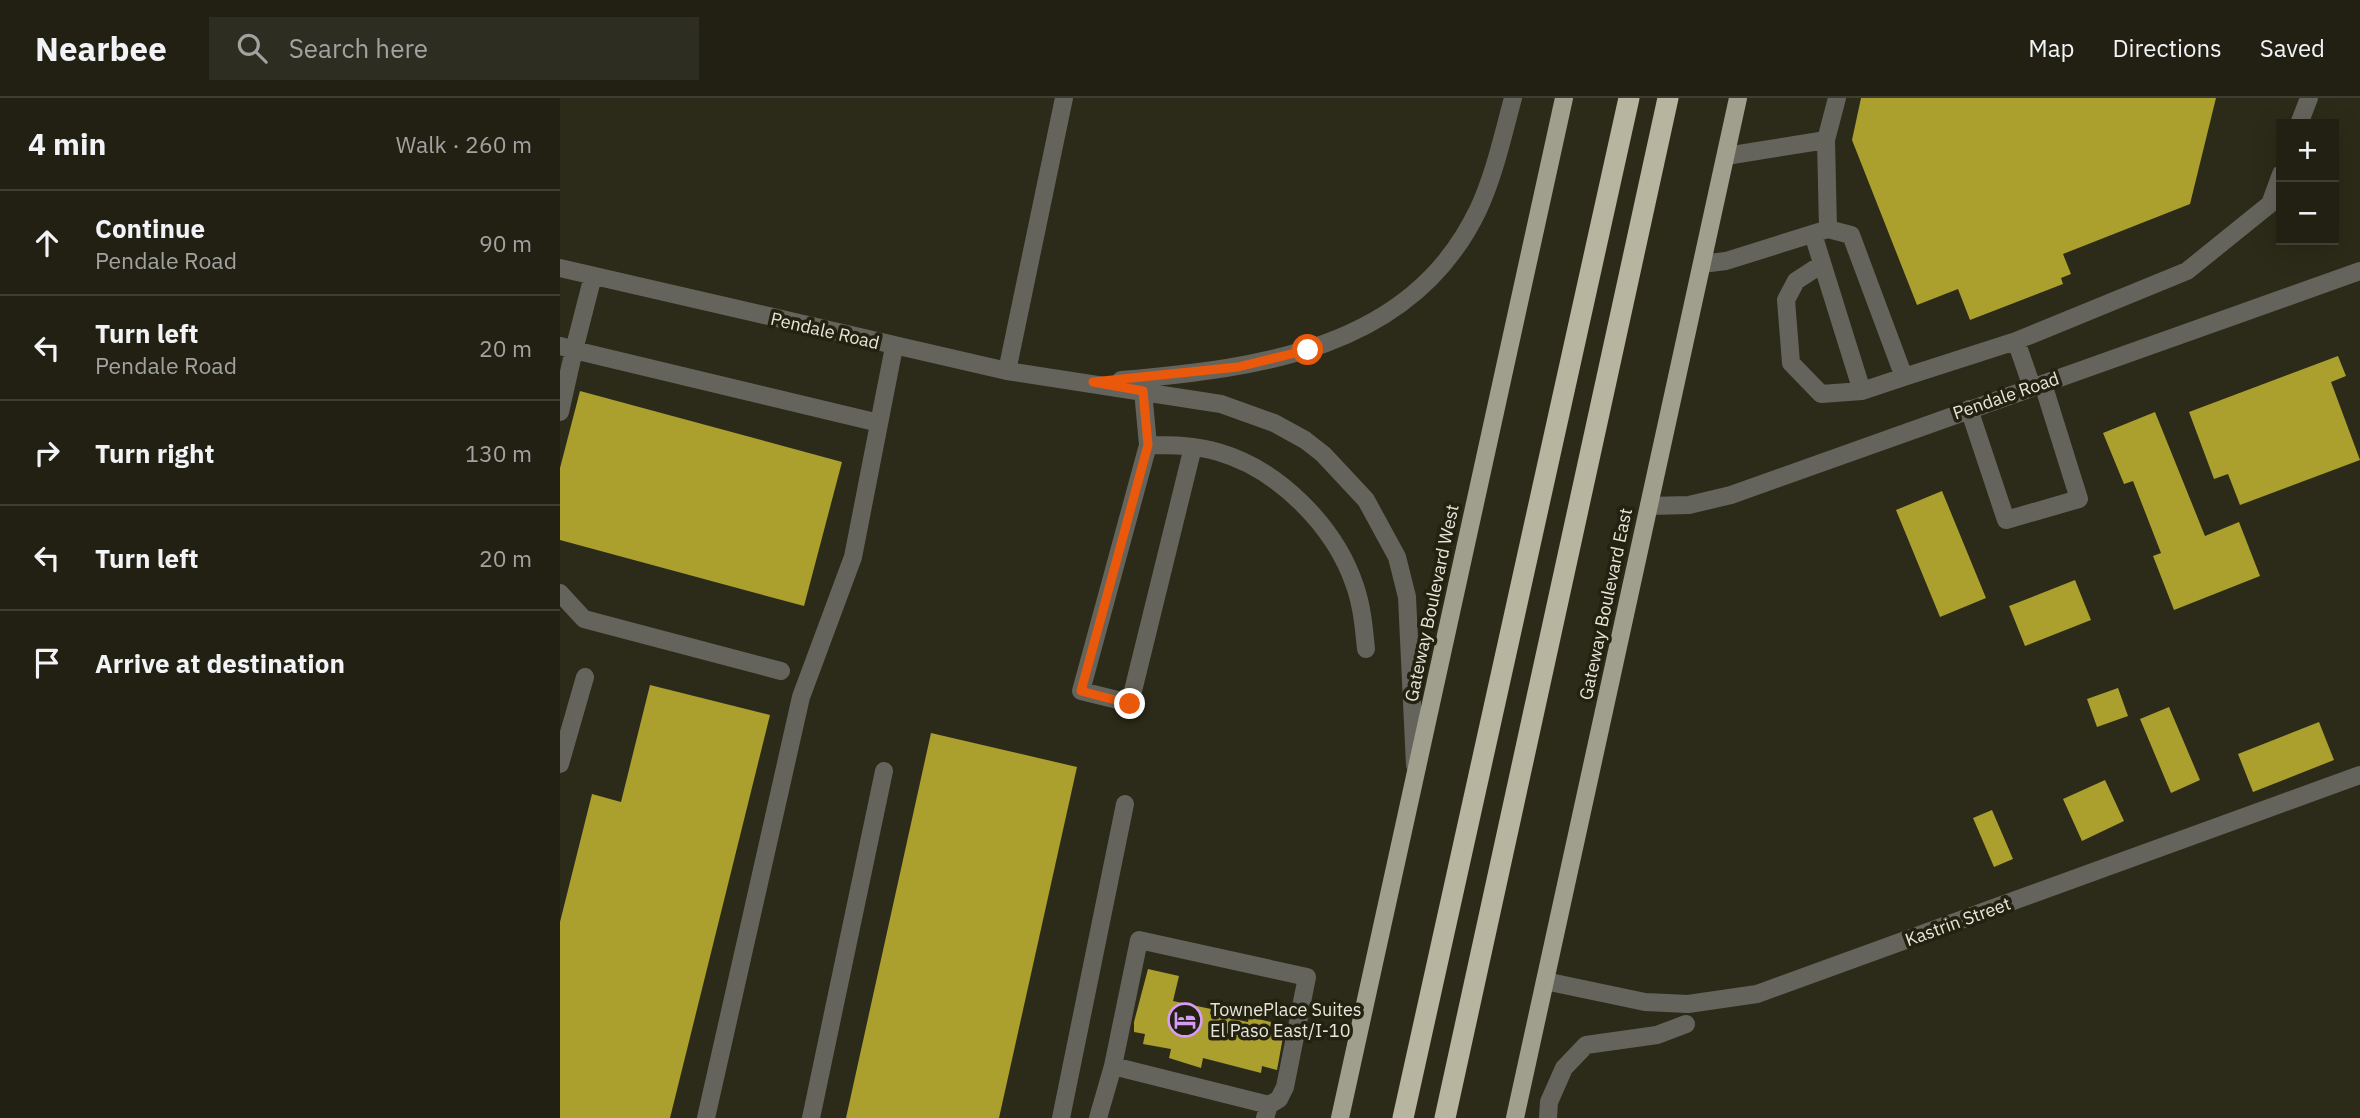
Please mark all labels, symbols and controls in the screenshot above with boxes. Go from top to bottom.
search box [209,17,699,80]
text: Nearbee [35,27,167,70]
icon: search [233,29,271,67]
text: Search here [289,31,428,65]
text: Map [2028,32,2074,64]
text: Directions [2112,32,2222,64]
text: Saved [2260,32,2325,64]
map controls [2276,119,2339,245]
button: + [2276,119,2339,182]
text: 4 min [28,124,106,163]
text: Walk · 260 m [396,129,532,159]
button: − [2276,182,2339,245]
text: Continue [95,211,205,245]
icon: ahead [28,224,66,262]
text: 90 m [479,228,532,258]
text: Pendale Road [95,245,237,275]
street label: Pendale Road [768,307,882,354]
text: Turn left [95,316,198,350]
icon: left [28,329,66,367]
text: 20 m [479,333,532,363]
route start [1292,334,1323,365]
text: Pendale Road [95,350,237,380]
street label: Pendale Road [1950,367,2062,424]
icon: right [28,434,66,472]
text: Turn right [95,436,214,470]
text: 130 m [465,438,532,468]
street label: Gateway Boulevard West [1399,502,1464,704]
street label: Gateway Boulevard East [1574,506,1637,702]
icon: left [28,539,66,577]
text: Turn left [95,541,198,575]
text: 20 m [479,543,532,573]
icon: arrive [28,644,66,682]
text: Arrive at destination [95,646,345,680]
route end [1114,688,1145,719]
street label: Kastrin Street [1902,892,2014,951]
place label: TownePlace Suites El Paso East/I-10 [1210,998,1362,1042]
hotel icon: TownePlace Suites El Paso East/I-10 [1166,1001,1204,1039]

